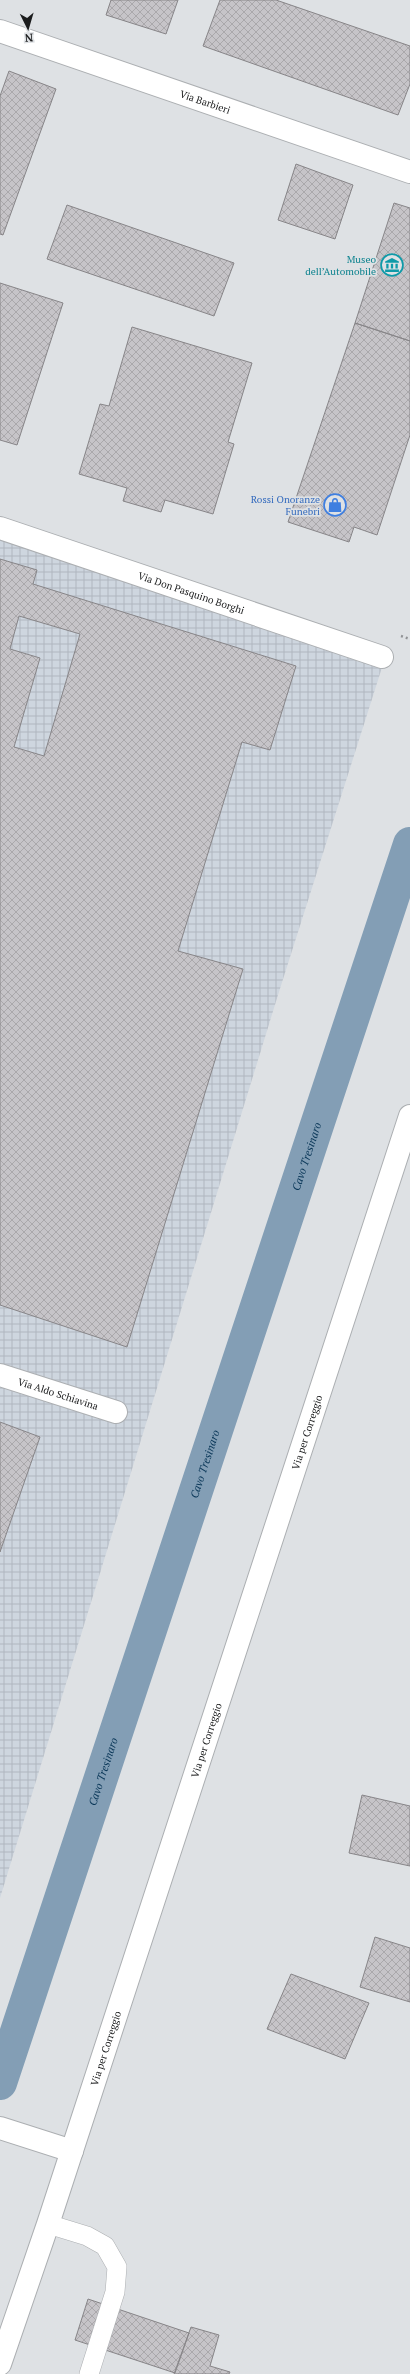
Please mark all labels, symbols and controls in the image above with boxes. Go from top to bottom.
north arrow [8,8,48,48]
text: N [23,31,34,45]
street label: Via Barbieri [178,87,232,116]
museum icon: Museo dell’Automobile [379,252,405,278]
place label: Museo dell’Automobile [305,253,376,278]
shop icon: Rossi Onoranze Funebri [322,492,348,518]
place label: Rossi Onoranze Funebri [251,493,320,518]
street label: Via Don Pasquino Borghi [136,569,246,617]
water label: Cavo Tresinaro [289,1120,325,1192]
street label: Via Aldo Schiavina [16,1375,100,1412]
street label: Via per Correggio [288,1393,325,1471]
water label: Cavo Tresinaro [187,1428,223,1500]
street label: Via per Correggio [188,1701,224,1779]
water label: Cavo Tresinaro [85,1735,121,1808]
street label: Via per Correggio [87,2009,124,2087]

